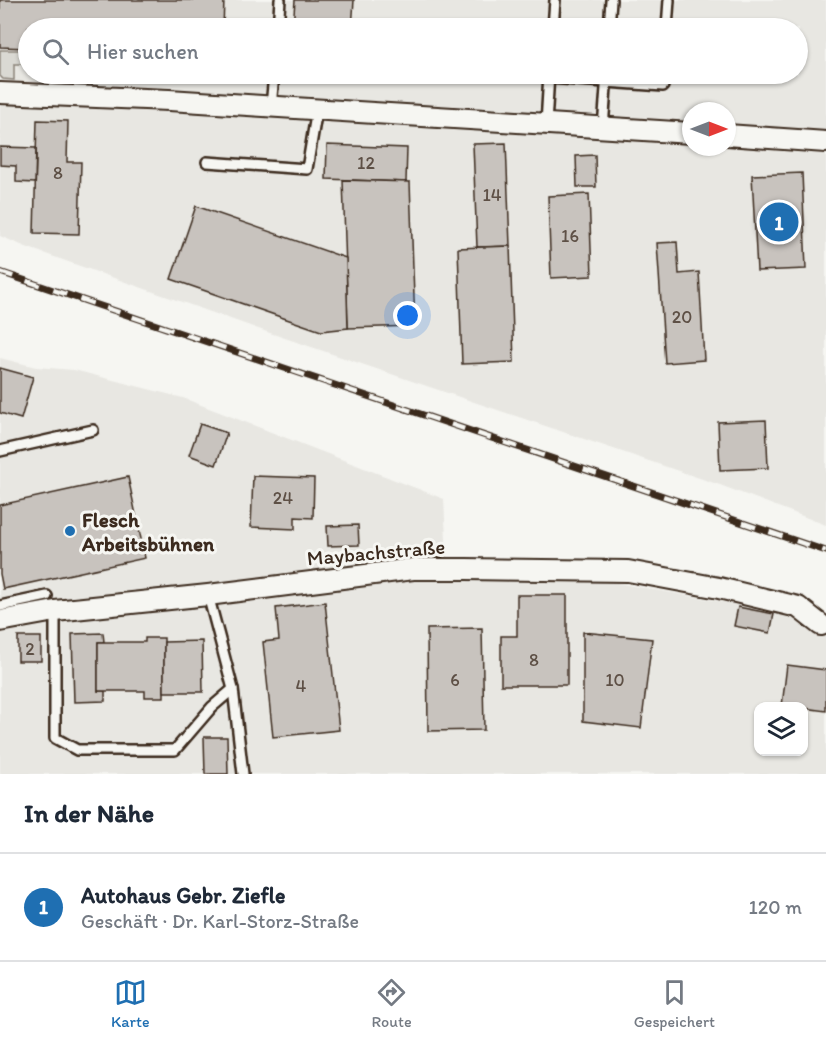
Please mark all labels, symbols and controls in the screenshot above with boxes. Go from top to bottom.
search box [18,18,808,84]
icon: search [39,35,72,68]
text: Hier suchen [87,38,198,65]
north arrow [682,102,736,156]
house number: 12 [357,152,375,174]
house number: 8 [53,162,63,184]
house number: 14 [482,184,502,206]
pin: 1 [760,200,798,244]
house number: 16 [561,225,579,247]
your location [393,301,422,330]
house number: 20 [672,306,692,328]
house number: 24 [273,487,293,509]
place label: Flesch Arbeitsbühnen [81,507,215,556]
marker: Flesch Arbeitsbühnen [63,524,77,538]
street label: Maybachstraße [306,533,446,571]
house number: 2 [25,638,35,660]
house number: 8 [529,649,539,671]
house number: 6 [450,669,460,691]
house number: 10 [605,669,625,691]
house number: 4 [296,675,307,697]
map controls [754,702,808,756]
button: layers [754,702,808,756]
text: In der Nähe [24,797,154,829]
text: Autohaus Gebr. Ziefle [81,882,286,909]
text: 1 [39,895,48,919]
text: 120 m [749,895,802,919]
text: Geschäft · Dr. Karl-Storz-Straße [81,909,359,933]
tab: Karte [111,976,150,1031]
tab: Route [372,976,412,1031]
tab: Gespeichert [634,976,715,1031]

